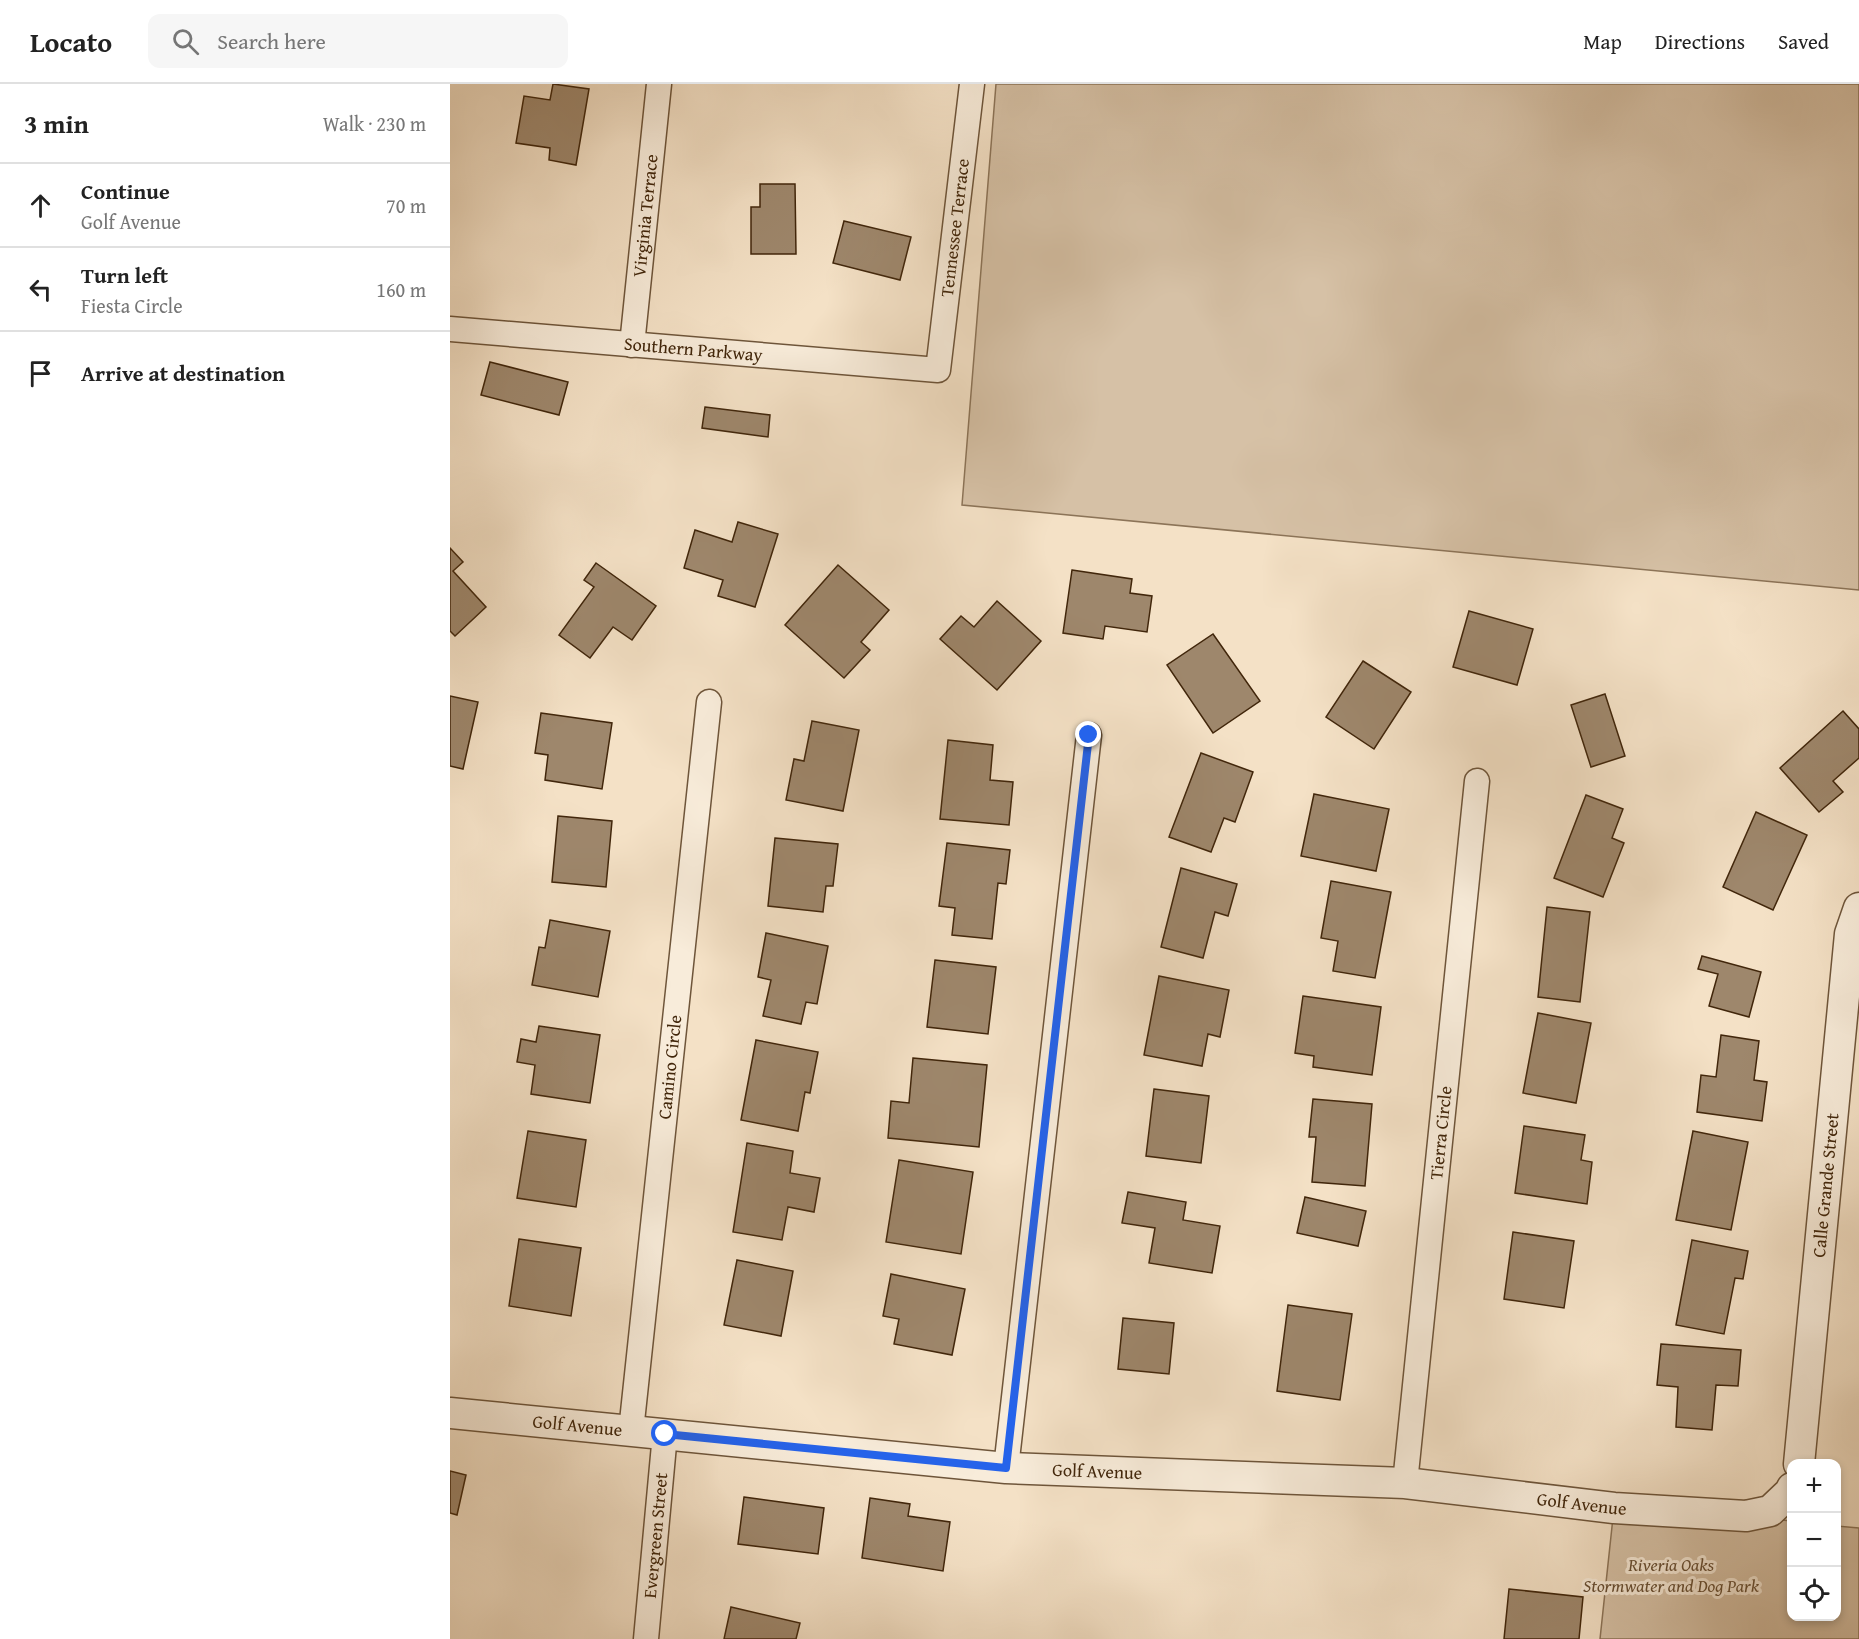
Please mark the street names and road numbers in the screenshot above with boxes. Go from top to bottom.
street label: Virginia Terrace [625,153,665,278]
street label: Tennessee Terrace [933,157,976,298]
street label: Southern Parkway [623,330,764,368]
street label: Camino Circle [650,1014,688,1120]
street label: Tierra Circle [1422,1085,1459,1181]
street label: Calle Grande Street [1805,1111,1846,1259]
street label: Golf Avenue [531,1407,624,1443]
street label: Golf Avenue [1052,1456,1143,1486]
street label: Evergreen Street [636,1471,674,1599]
street label: Golf Avenue [1536,1485,1627,1522]

